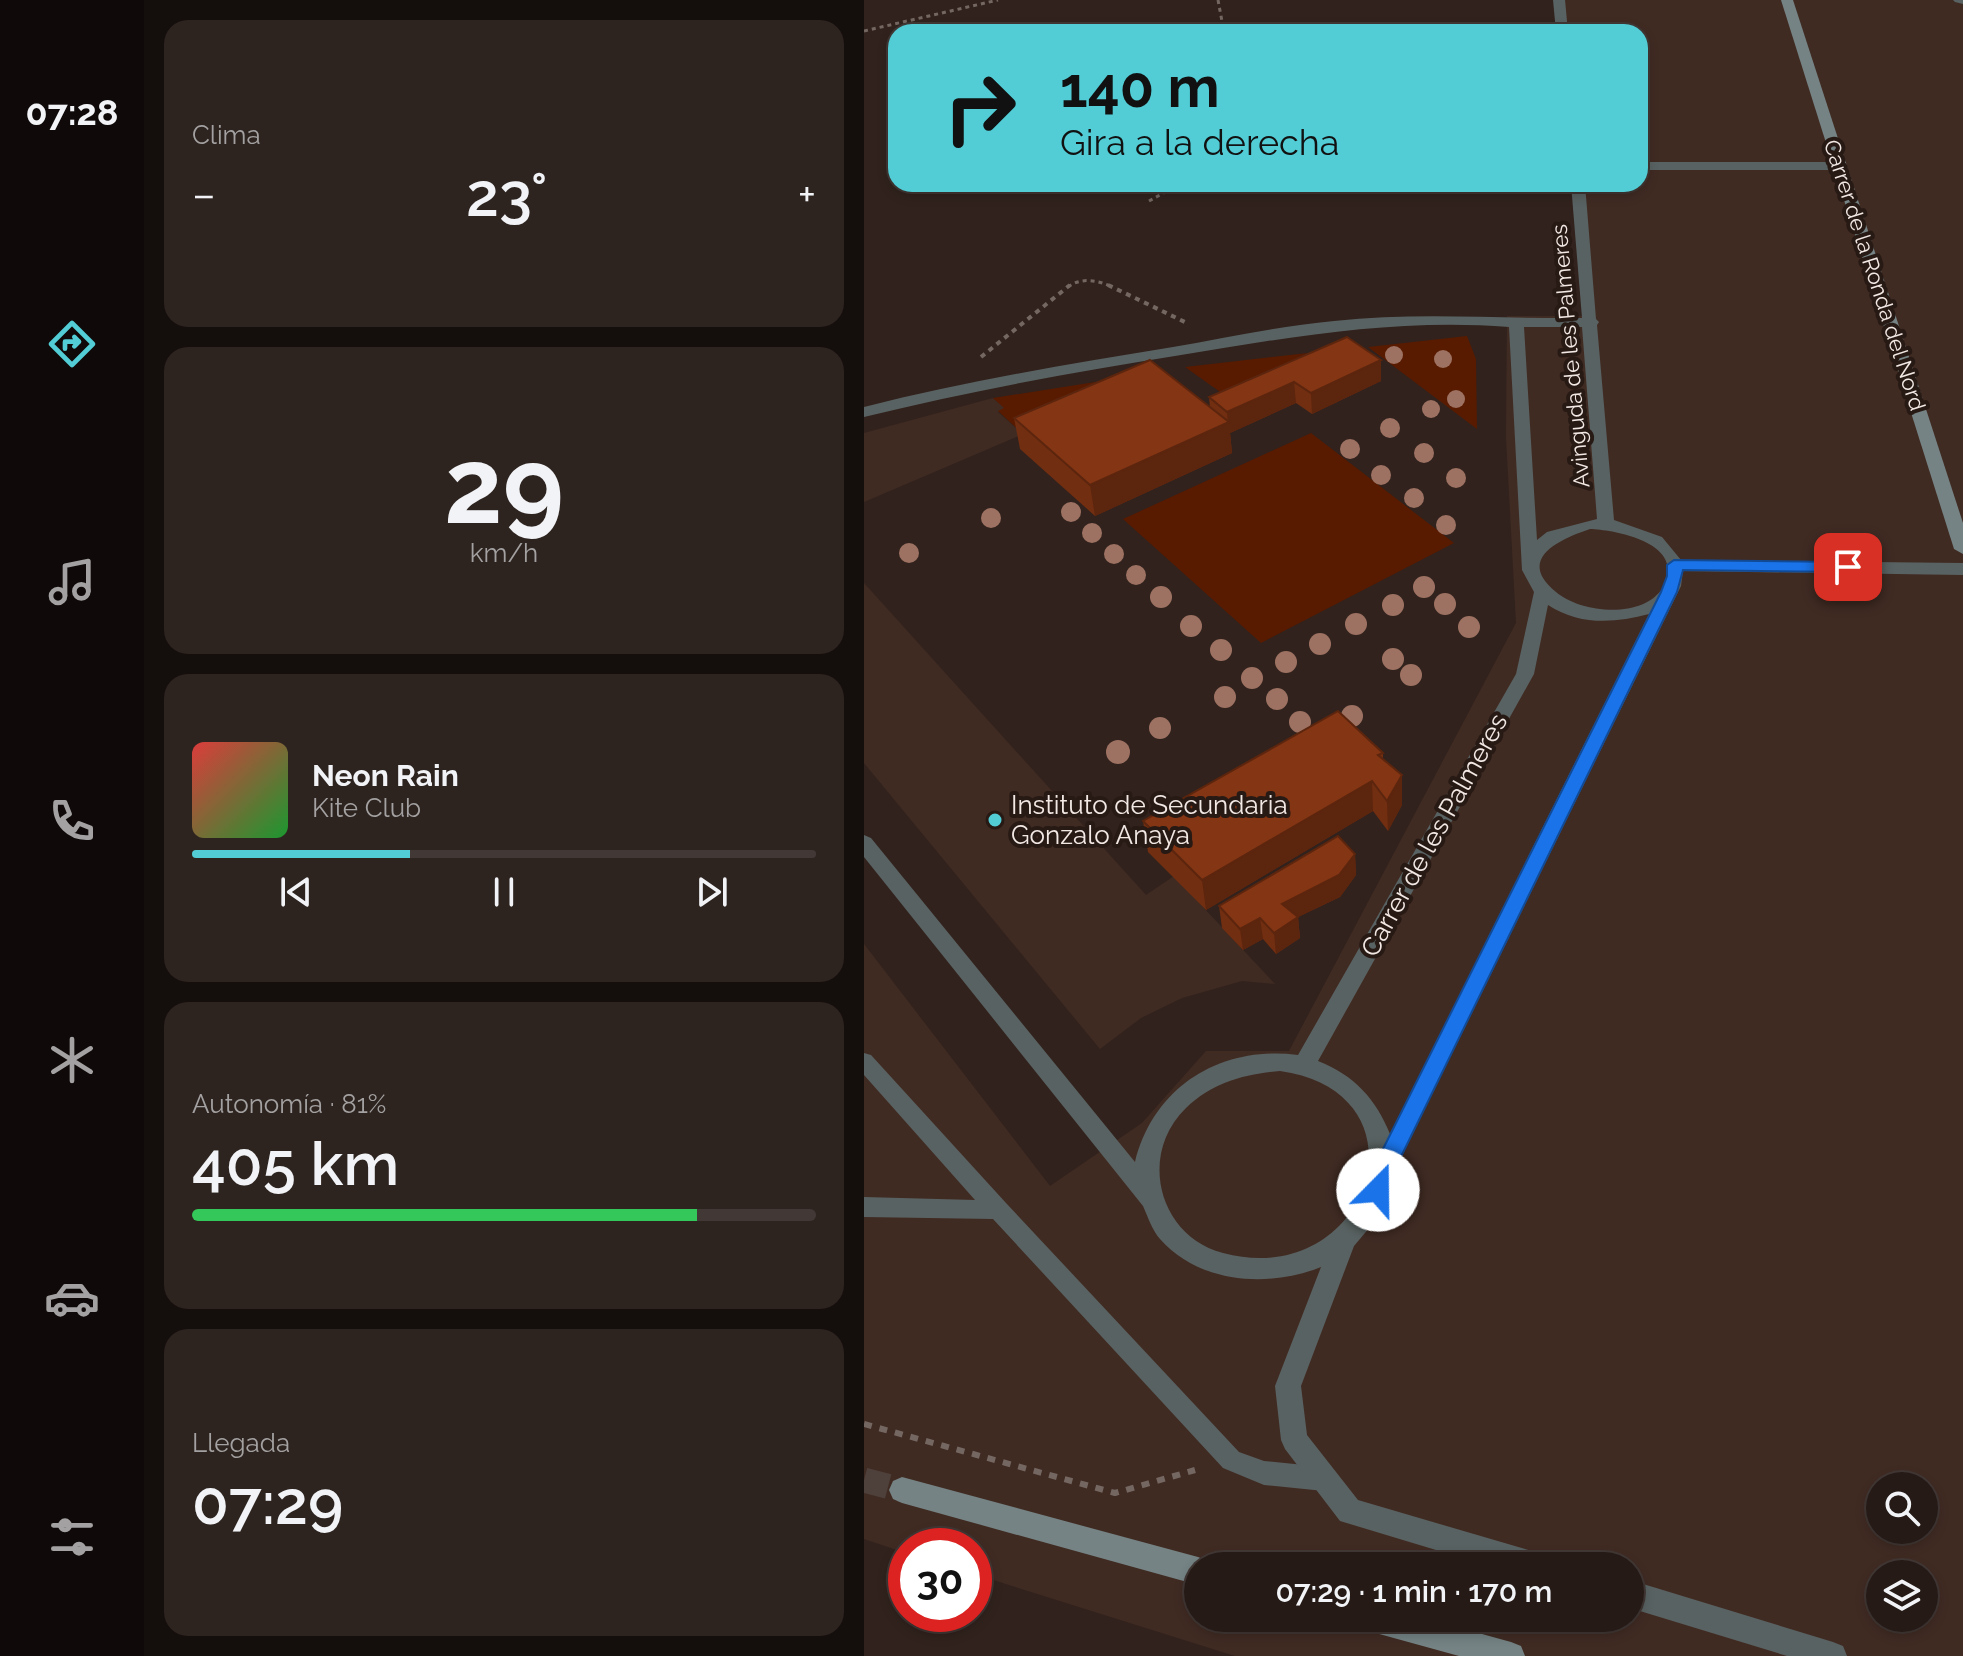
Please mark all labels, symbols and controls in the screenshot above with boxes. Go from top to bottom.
text: 140 m [1060,54,1220,120]
icon: right [928,56,1032,160]
text: 07:28 [25,91,119,133]
text: Clima [192,120,261,150]
text: Gira a la derecha [1060,121,1339,163]
street label: Carrer de la Ronda del Nord [1819,136,1931,414]
text: 23° [466,160,547,230]
text: − [192,169,216,220]
text: + [798,169,816,220]
street label: Avinguda de les Palmeres [1546,223,1594,489]
icon: directions [44,316,100,372]
text: 29 [444,425,564,547]
pin [1814,533,1882,601]
text: km/h [470,538,538,568]
icon: arrive [1826,545,1870,589]
icon: music [44,554,100,610]
street label: Carrer de les Palmeres [1355,708,1513,962]
text: Neon Rain [312,758,459,793]
place label: Instituto de Secundaria Gonzalo Anaya [1011,790,1288,850]
icon: phone [44,793,100,849]
text: Kite Club [312,793,421,823]
marker: Instituto de Secundaria Gonzalo Anaya [986,811,1004,829]
icon: previous [274,870,318,914]
icon: pause [482,870,526,914]
icon: next [690,870,734,914]
icon: climate [44,1032,100,1088]
text: Autonomía · 81% [192,1089,386,1119]
text: 405 km [192,1129,399,1199]
position arrow [1336,1148,1420,1232]
icon: car [44,1270,100,1326]
text: Llegada [192,1428,290,1458]
text: 07:29 [192,1468,343,1538]
map controls [1866,1472,1938,1632]
button: search [1866,1472,1938,1544]
icon: filters [44,1509,100,1565]
speed limit sign: 30 [888,1528,992,1632]
button: layers [1866,1560,1938,1632]
text: 07:29 · 1 min · 170 m [1276,1574,1552,1609]

